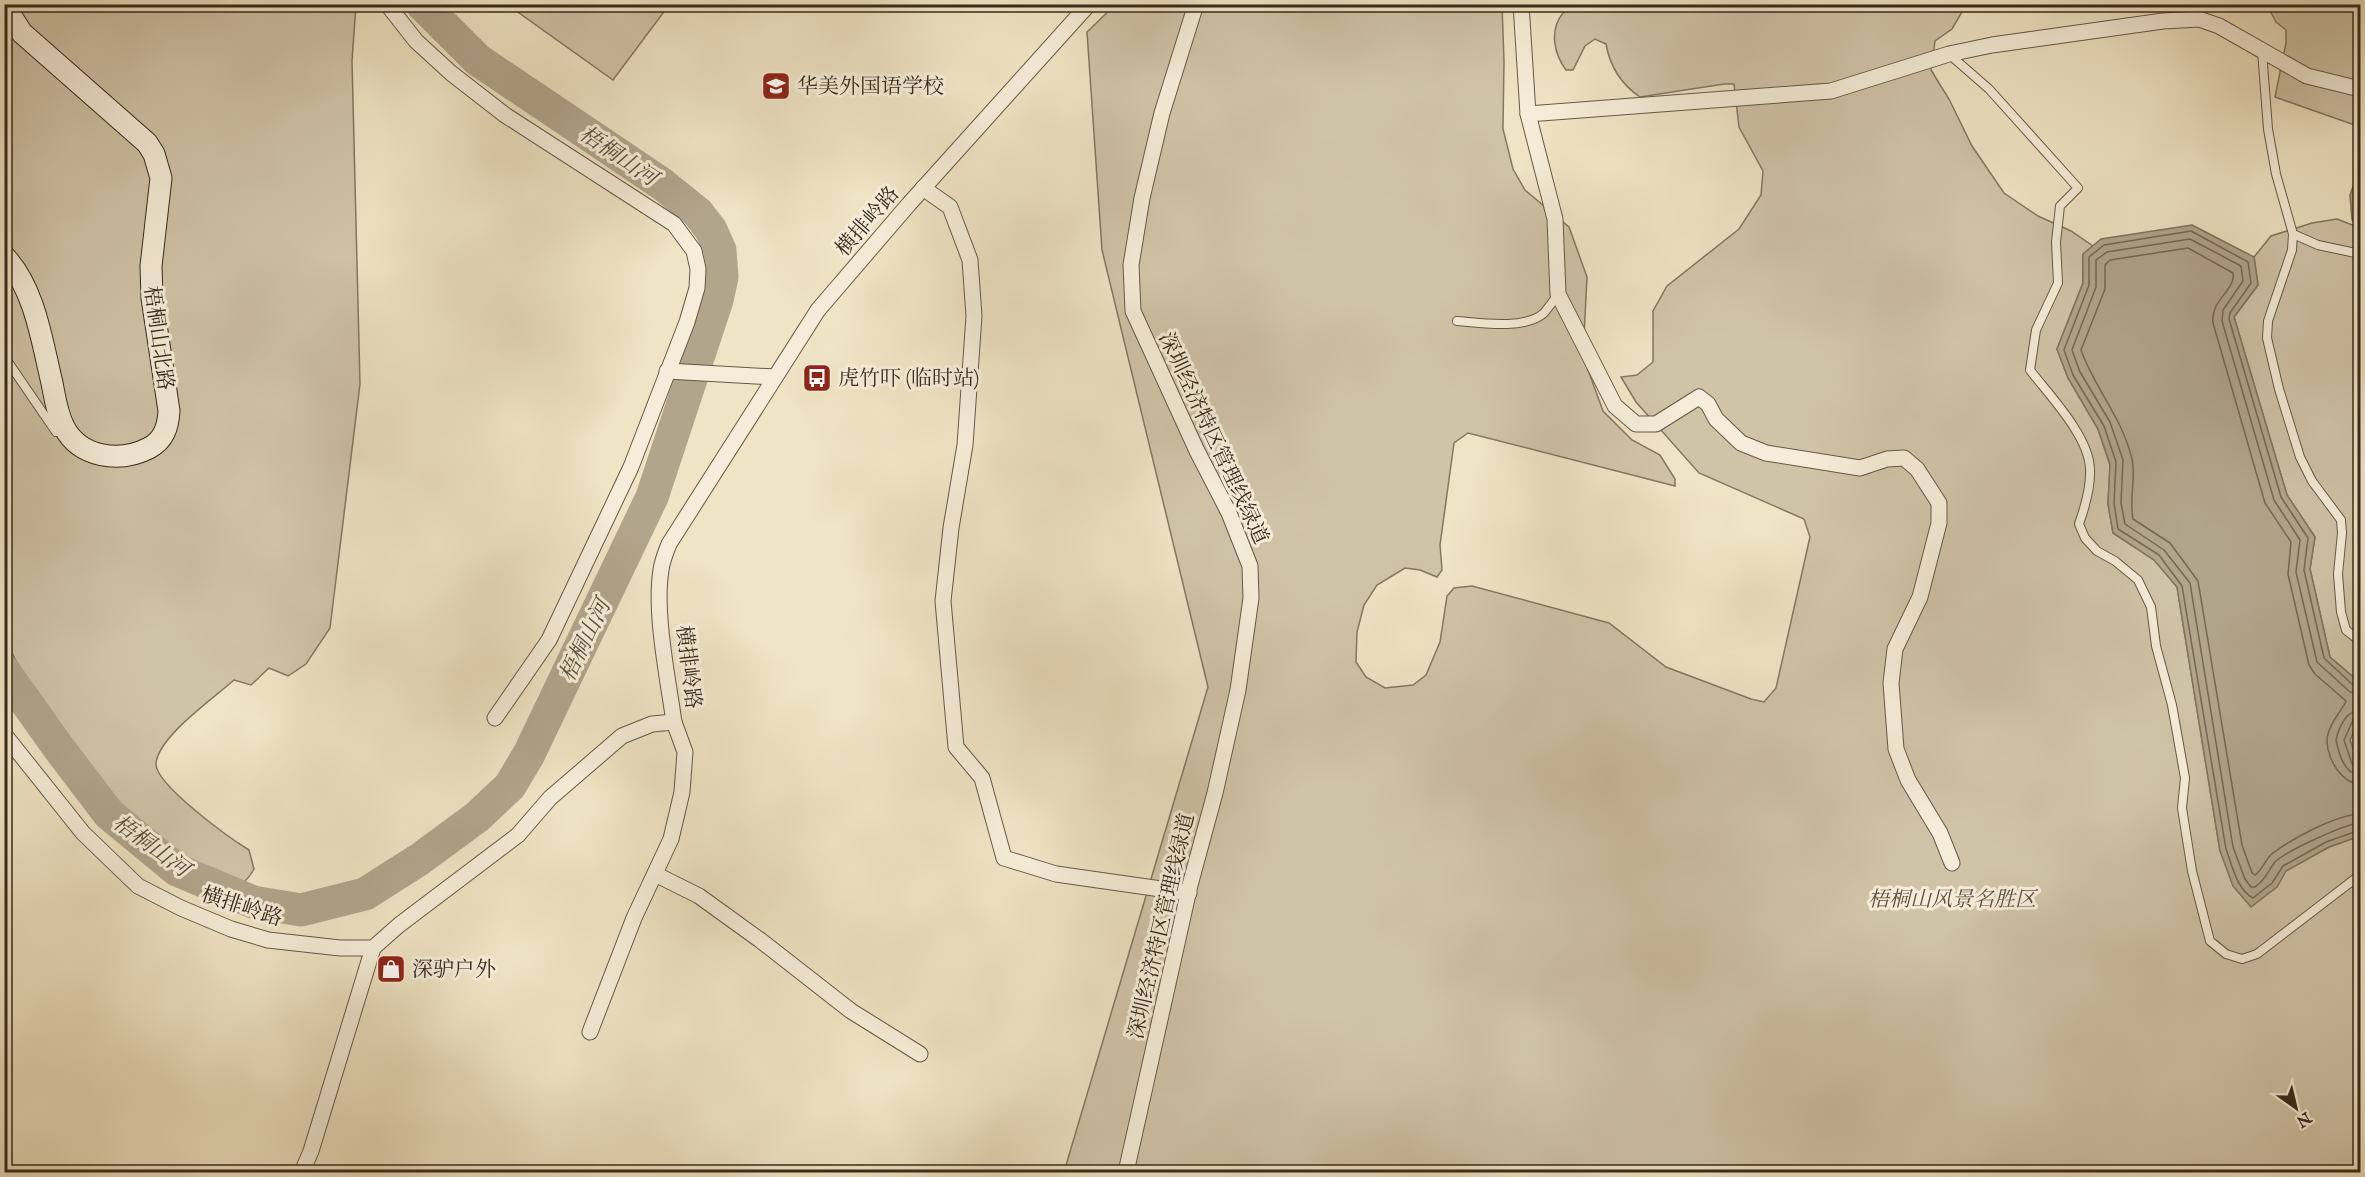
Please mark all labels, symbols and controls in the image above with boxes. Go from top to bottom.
school or university icon: 华美外国语学校 [760,70,792,102]
place label: 华美外国语学校 [797,74,944,101]
water label: 梧桐山河 [574,120,665,195]
street label: 横排岭路 [830,181,906,263]
street label: 梧桐山北路 [137,284,178,392]
street label: 深圳经济特区管理线绿道 [1152,328,1274,549]
bus stop icon: 虎竹吓 (临时站) [801,362,833,394]
place label: 虎竹吓 (临时站) [838,366,979,393]
water label: 梧桐山河 [554,592,619,687]
street label: 横排岭路 [669,624,706,711]
water label: 梧桐山河 [107,809,198,886]
street label: 深圳经济特区管理线绿道 [1123,811,1202,1042]
street label: 横排岭路 [197,882,286,933]
park label: 梧桐山风景名胜区 [1868,887,2039,914]
shop icon: 深驴户外 [375,953,407,985]
place label: 深驴户外 [412,957,496,984]
north arrow [2266,1078,2326,1138]
text: N [2292,1106,2315,1131]

